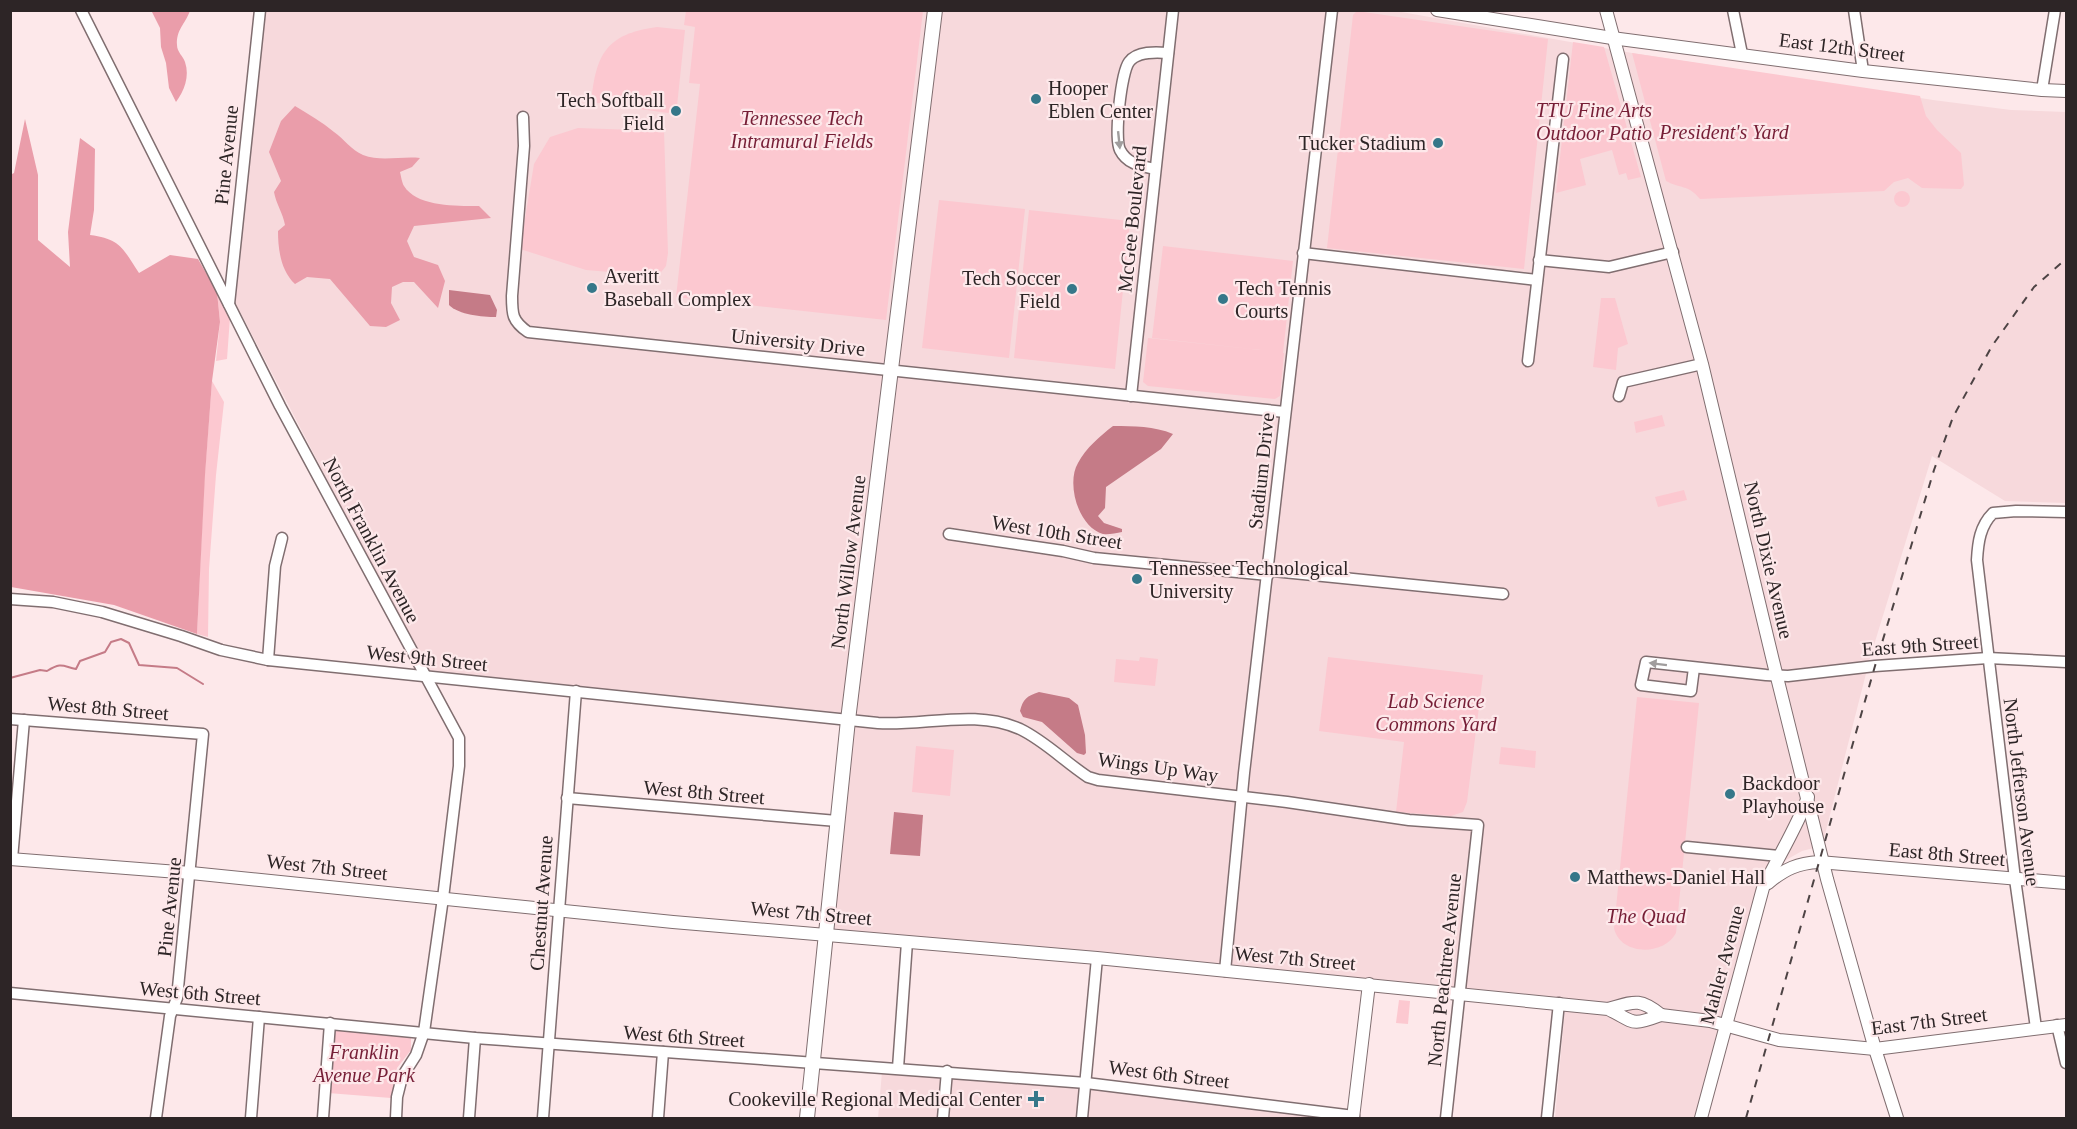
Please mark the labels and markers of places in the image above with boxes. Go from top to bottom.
place label: Hooper Eblen Center [1048,77,1153,122]
place label: Tech Softball Field [557,89,664,134]
marker: Hooper Eblen Center [1029,92,1043,106]
marker: Tech Softball Field [669,104,683,118]
place label: Tucker Stadium [1298,132,1426,154]
marker: Tucker Stadium [1431,136,1445,150]
place label: Averitt Baseball Complex [604,265,751,311]
place label: Tech Soccer Field [962,267,1060,312]
place label: Tech Tennis Courts [1235,277,1331,322]
marker: Averitt Baseball Complex [585,281,599,295]
marker: Tech Soccer Field [1065,282,1079,296]
marker: Tech Tennis Courts [1216,292,1230,306]
place label: Tennessee Technological University [1149,557,1349,603]
marker: Tennessee Technological University [1130,572,1144,586]
place label: Backdoor Playhouse [1742,772,1824,818]
marker: Backdoor Playhouse [1723,787,1737,801]
place label: Matthews-Daniel Hall [1587,866,1766,888]
marker: Matthews-Daniel Hall [1568,870,1582,884]
place label: Cookeville Regional Medical Center [728,1088,1022,1111]
marker: Cookeville Regional Medical Center [1027,1090,1045,1108]

